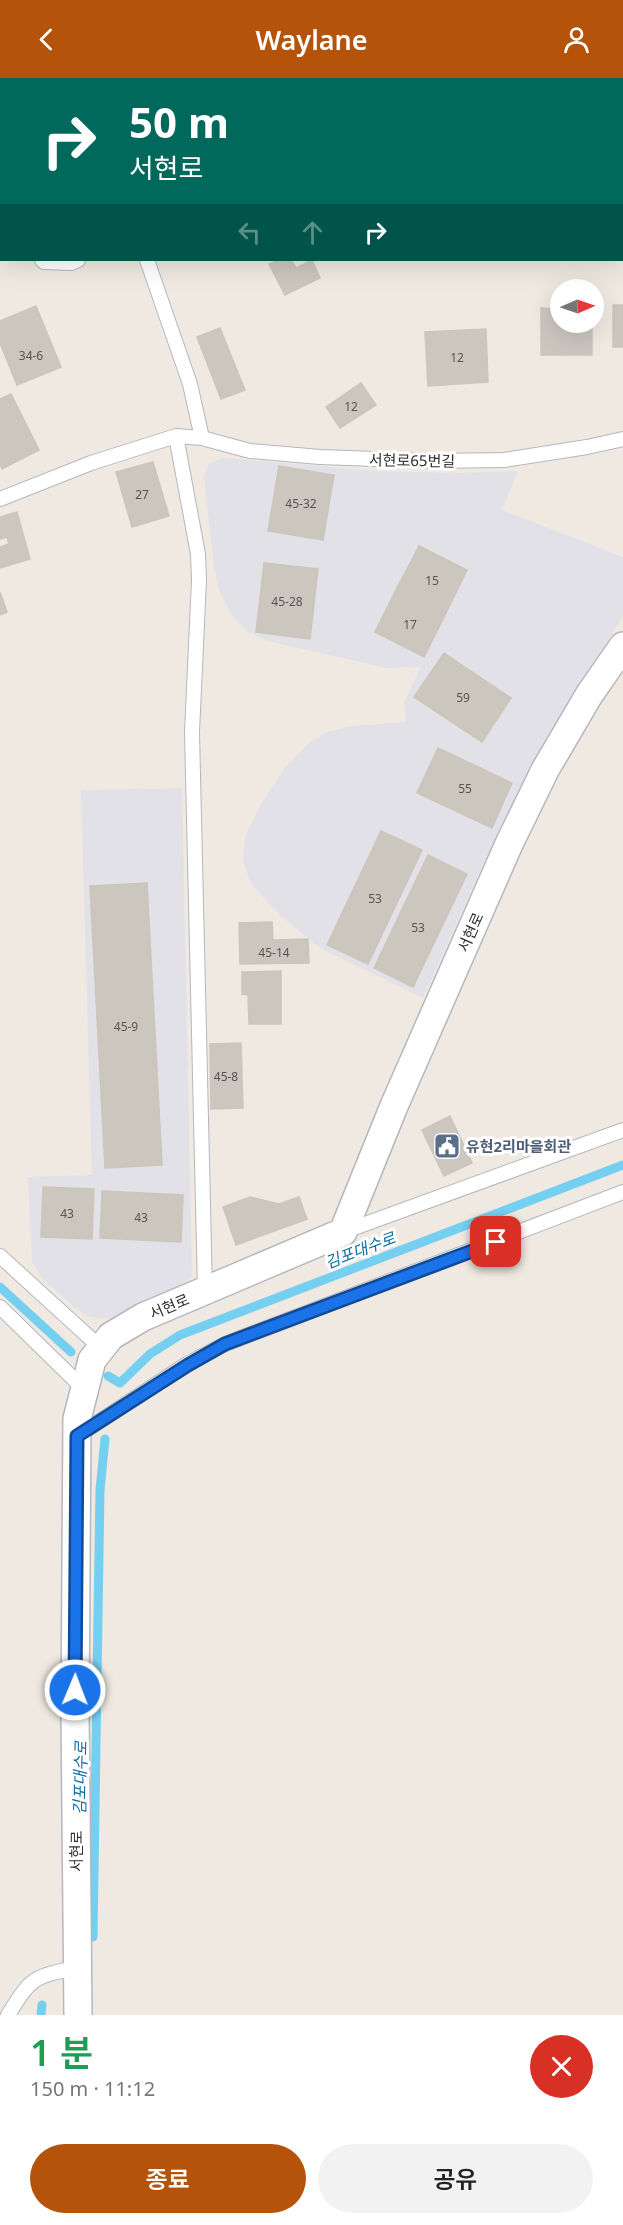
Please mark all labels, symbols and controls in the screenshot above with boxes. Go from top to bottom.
text: Waylane [255,21,368,58]
icon: back [30,23,63,56]
icon: person [560,23,593,56]
text: 50 m [129,93,229,150]
icon: right [30,102,108,180]
text: 서현로 [129,149,204,186]
icon: left [233,216,266,249]
icon: ahead [296,216,329,249]
icon: right [359,216,392,249]
north arrow [550,279,604,333]
map controls [550,279,604,333]
house number: 34-6 [19,347,43,364]
house number: 12 [450,349,464,366]
house number: 12 [344,398,358,415]
street label: 서현로65번길 [369,449,455,471]
house number: 27 [135,486,149,503]
house number: 45-32 [285,495,317,512]
house number: 15 [425,572,439,589]
house number: 45-28 [271,593,303,610]
house number: 17 [403,616,417,633]
house number: 59 [456,689,470,706]
house number: 55 [458,780,472,797]
house number: 53 [368,890,382,907]
street label: 서현로 [452,909,488,955]
house number: 53 [411,919,425,936]
house number: 45-14 [258,944,290,961]
house number: 45-9 [114,1018,138,1035]
house number: 45-8 [214,1068,238,1085]
public building icon: 유현2리마을회관 [432,1131,462,1161]
place label: 유현2리마을회관 [466,1136,571,1156]
house number: 43 [60,1205,74,1222]
house number: 43 [134,1209,148,1226]
pin [470,1216,521,1267]
icon: arrive [479,1225,512,1258]
water label: 김포대수로 [322,1226,399,1273]
street label: 서현로 [146,1289,192,1323]
position arrow [43,1658,107,1722]
water label: 김포대수로 [68,1740,92,1815]
street label: 서현로 [66,1830,86,1872]
text: 1 분 [30,2028,93,2077]
button: close [530,2035,593,2098]
text: 150 m · 11:12 [30,2075,155,2102]
button: 종료 [30,2144,306,2213]
button: 공유 [318,2144,593,2213]

